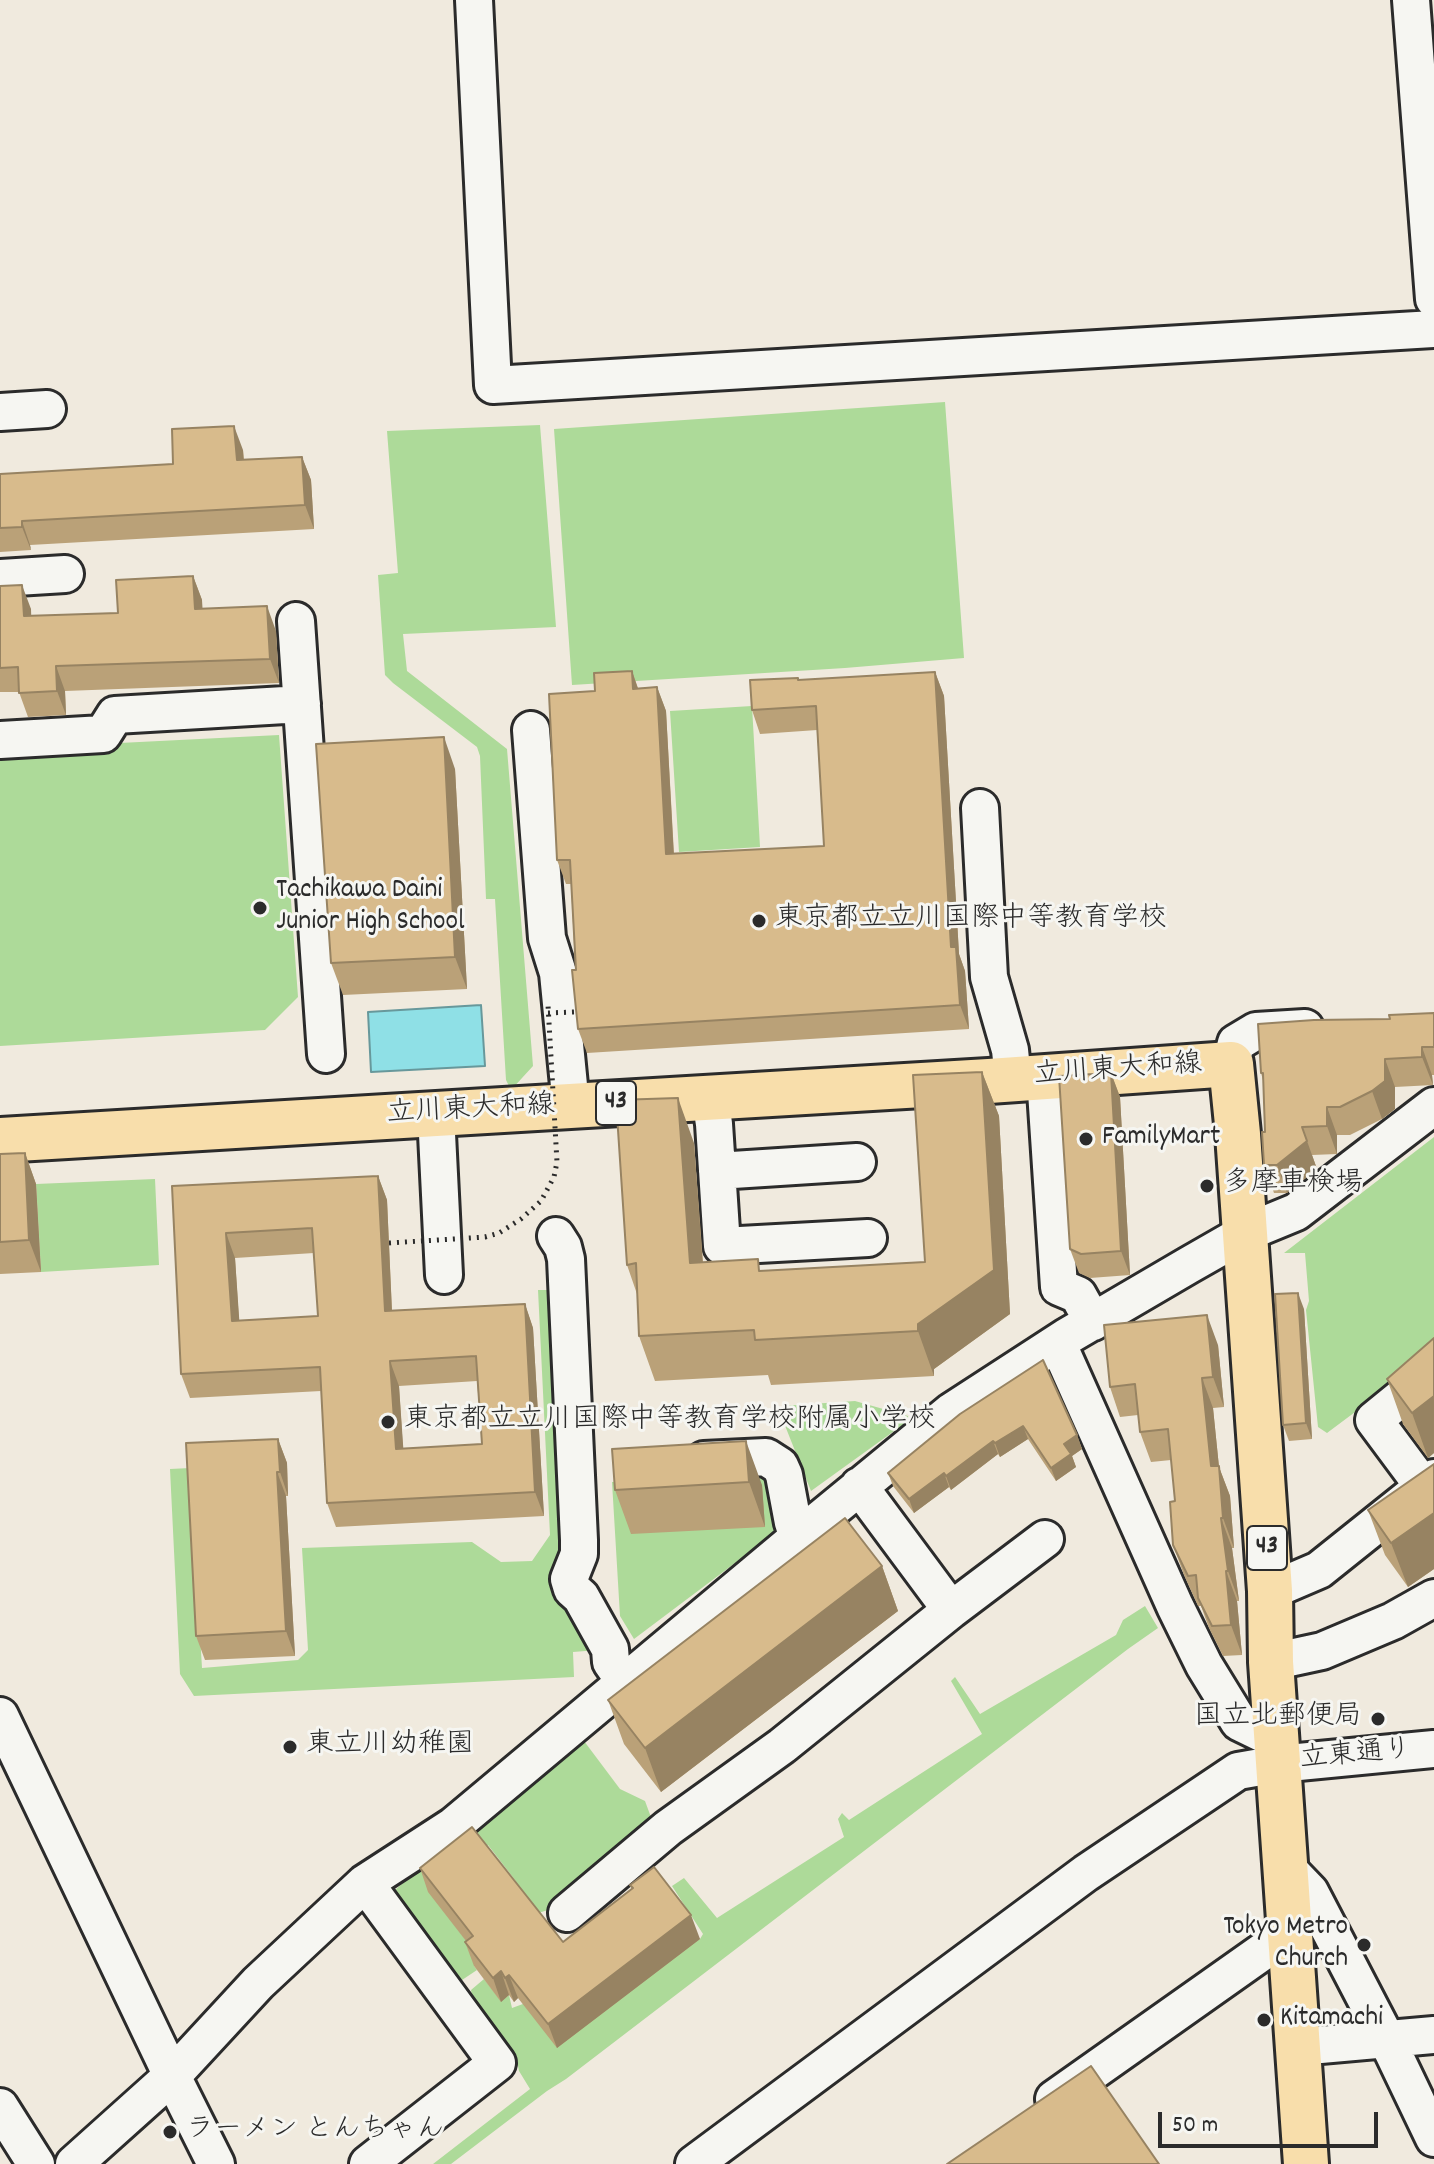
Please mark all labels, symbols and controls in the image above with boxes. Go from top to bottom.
place label: Tachikawa Daini Junior High School [276,875,465,941]
marker: Tachikawa Daini Junior High School [251,899,269,917]
place label: 東京都立立川国際中等教育学校 [775,904,1167,938]
marker: 東京都立立川国際中等教育学校 [750,912,768,930]
street label: 立川東大和線 [1033,1049,1203,1095]
road number: 43 [596,1081,636,1125]
street label: 立川東大和線 [386,1091,556,1133]
place label: FamilyMart [1102,1122,1220,1156]
marker: FamilyMart [1077,1130,1095,1148]
place label: 多摩車検場 [1223,1169,1363,1203]
marker: 多摩車検場 [1198,1177,1216,1195]
place label: 東京都立立川国際中等教育学校附属小学校 [404,1405,936,1439]
marker: 東京都立立川国際中等教育学校附属小学校 [379,1413,397,1431]
road number: 43 [1247,1526,1287,1570]
place label: 国立北郵便局 [1194,1702,1362,1736]
marker: 国立北郵便局 [1369,1710,1387,1728]
place label: 東立川幼稚園 [306,1730,474,1764]
street label: 立東通り [1299,1735,1413,1779]
marker: 東立川幼稚園 [281,1738,299,1756]
place label: Tokyo Metro Church [1223,1912,1348,1978]
marker: Tokyo Metro Church [1355,1936,1373,1954]
place label: Kitamachi [1280,2003,1383,2037]
marker: Kitamachi [1255,2011,1273,2029]
scale bar [1162,2096,1382,2146]
text: 50 m [1172,2109,1218,2143]
place label: ラーメン とんちゃん [186,2115,444,2149]
marker: ラーメン とんちゃん [161,2123,179,2141]

